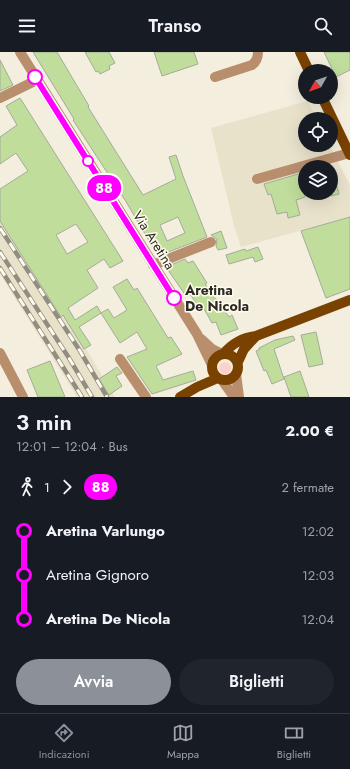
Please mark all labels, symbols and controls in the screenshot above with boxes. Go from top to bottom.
text: Transo [149,13,201,39]
icon: menu [16,15,38,37]
icon: search [312,15,334,37]
north arrow [298,64,338,104]
map controls [298,64,338,200]
unlabelled marker [27,69,43,85]
button: locate [298,112,338,152]
unlabelled marker [82,155,94,167]
button: layers [298,160,338,200]
line badge: 88 [86,175,122,201]
text: 88 [95,178,113,198]
street label: Via Aretina [128,207,180,273]
place label: Aretina De Nicola [184,280,249,316]
marker: Aretina De Nicola [166,290,182,306]
text: 3 min [16,406,72,438]
text: 2.00 € [285,420,334,442]
text: 12:01 – 12:04 · Bus [16,437,128,456]
icon: walk [16,476,38,498]
icon: forward [56,476,78,498]
text: 88 [92,477,109,497]
text: 1 [44,478,50,497]
text: 2 fermate [282,478,334,497]
text: Aretina Varlungo [46,520,165,542]
text: 12:02 [302,522,334,541]
text: Aretina Gignoro [46,564,149,586]
text: 12:03 [302,566,334,585]
text: Aretina De Nicola [46,608,170,630]
text: 12:04 [301,610,334,629]
button: Avvia [16,659,171,705]
button: Biglietti [179,659,334,705]
tab: Indicazioni [39,722,90,762]
tab: Mappa [167,722,199,762]
tab: Biglietti [277,722,311,762]

